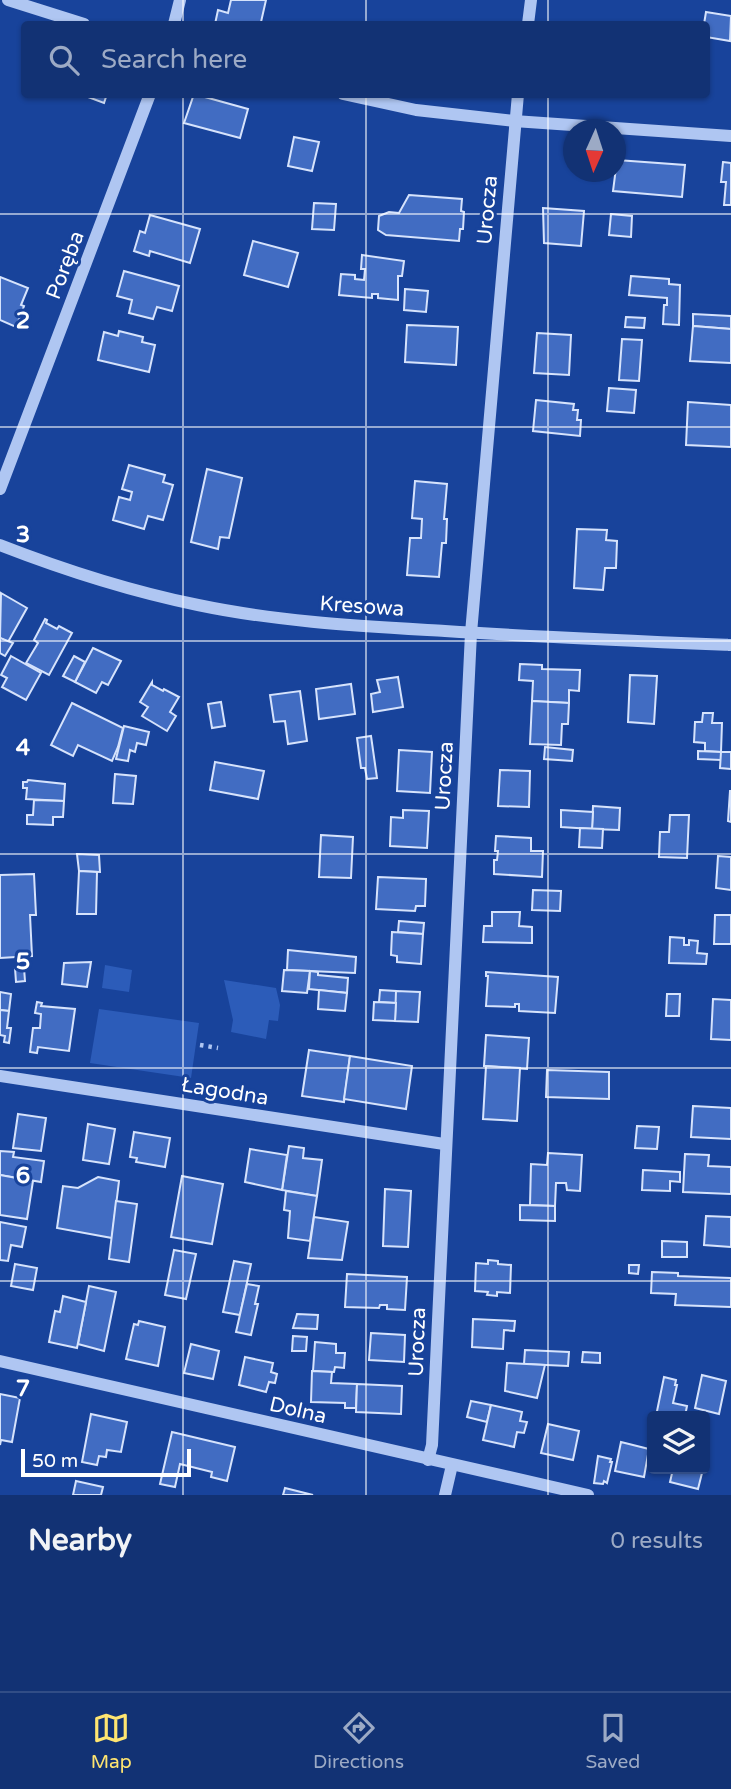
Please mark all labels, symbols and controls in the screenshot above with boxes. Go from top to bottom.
search box [21,21,710,98]
icon: search [45,41,83,79]
text: Search here [101,44,247,75]
north arrow [563,119,626,182]
street label: Urocza [472,174,503,246]
street label: Poręba [41,227,90,303]
text: 2 [16,307,30,335]
text: 3 [16,521,30,549]
street label: Kresowa [319,591,405,622]
text: 4 [16,734,31,762]
street label: Urocza [430,741,459,811]
text: 5 [16,948,30,976]
street label: Łagodna [180,1072,270,1111]
text: 6 [16,1162,30,1190]
street label: Urocza [404,1307,431,1377]
text: 7 [16,1375,30,1403]
street label: Dolna [267,1392,329,1429]
map controls [647,1411,710,1474]
button: layers [647,1411,710,1474]
scale bar [21,1446,191,1478]
text: 50 m [32,1450,78,1472]
text: Nearby [28,1522,132,1559]
text: 0 results [610,1527,703,1555]
tab: Map [91,1709,132,1773]
tab: Directions [313,1709,404,1773]
tab: Saved [585,1709,640,1773]

